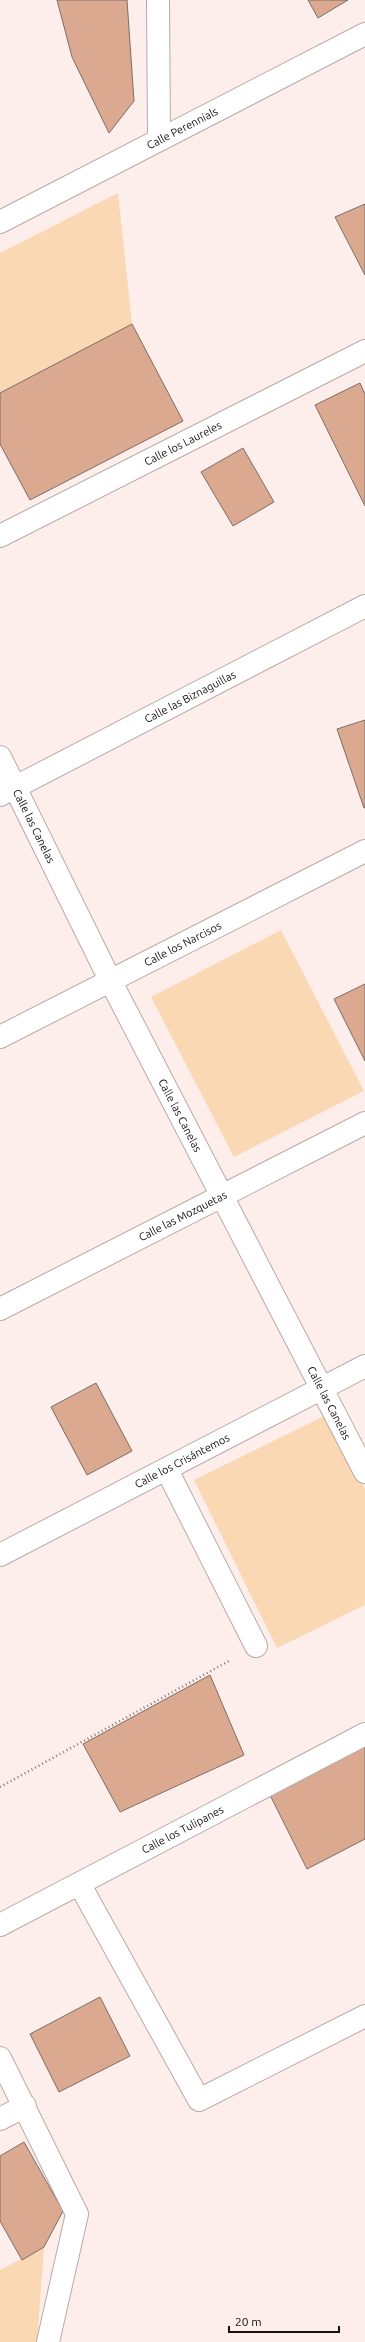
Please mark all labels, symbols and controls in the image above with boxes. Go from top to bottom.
street label: Calle Perennials [145,105,220,151]
street label: Calle los Laureles [142,419,224,468]
street label: Calle las Biznaguillas [142,668,238,725]
street label: Calle las Canelas [11,787,57,865]
street label: Calle los Narcisos [142,919,223,969]
street label: Calle las Canelas [156,1077,204,1154]
street label: Calle las Mozquetas [137,1188,229,1243]
street label: Calle las Canelas [305,1364,353,1442]
street label: Calle los Crisántemos [133,1431,232,1490]
street label: Calle los Tulipanes [140,1803,226,1856]
scale bar [229,2308,339,2334]
text: 20 m [235,2315,262,2328]

